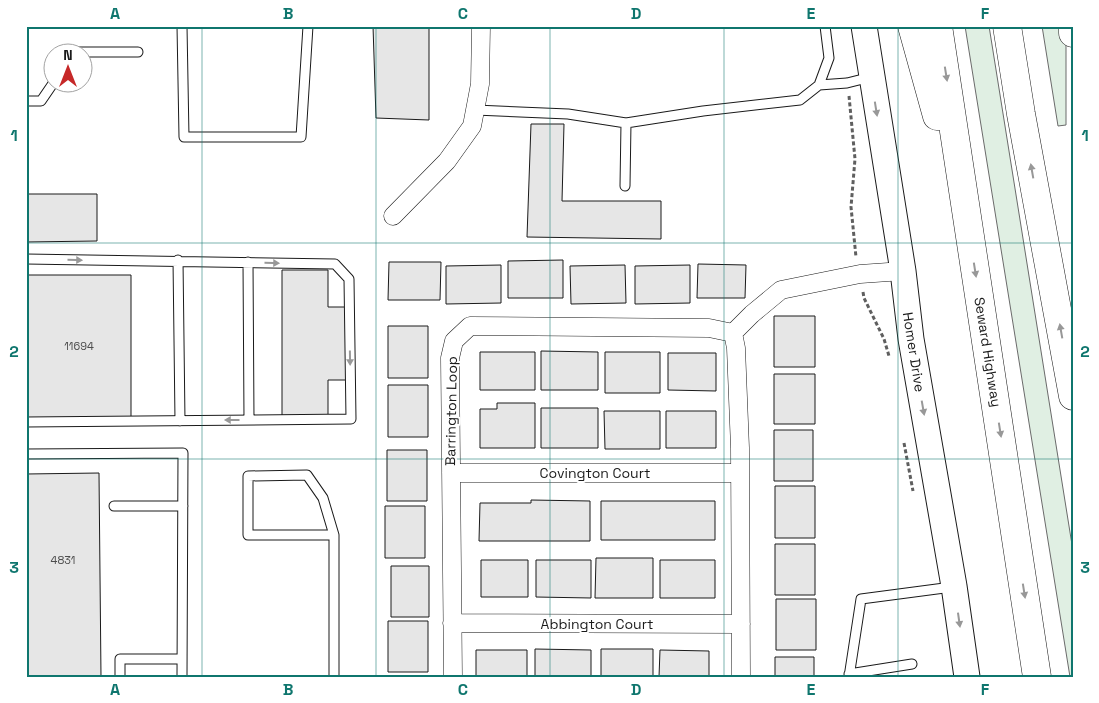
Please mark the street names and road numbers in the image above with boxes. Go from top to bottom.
street label: Seward Highway [970,296,1006,408]
street label: Homer Drive [899,311,929,393]
street label: Barrington Loop [441,356,461,466]
street label: Covington Court [540,464,650,482]
street label: Abbington Court [541,615,653,633]

